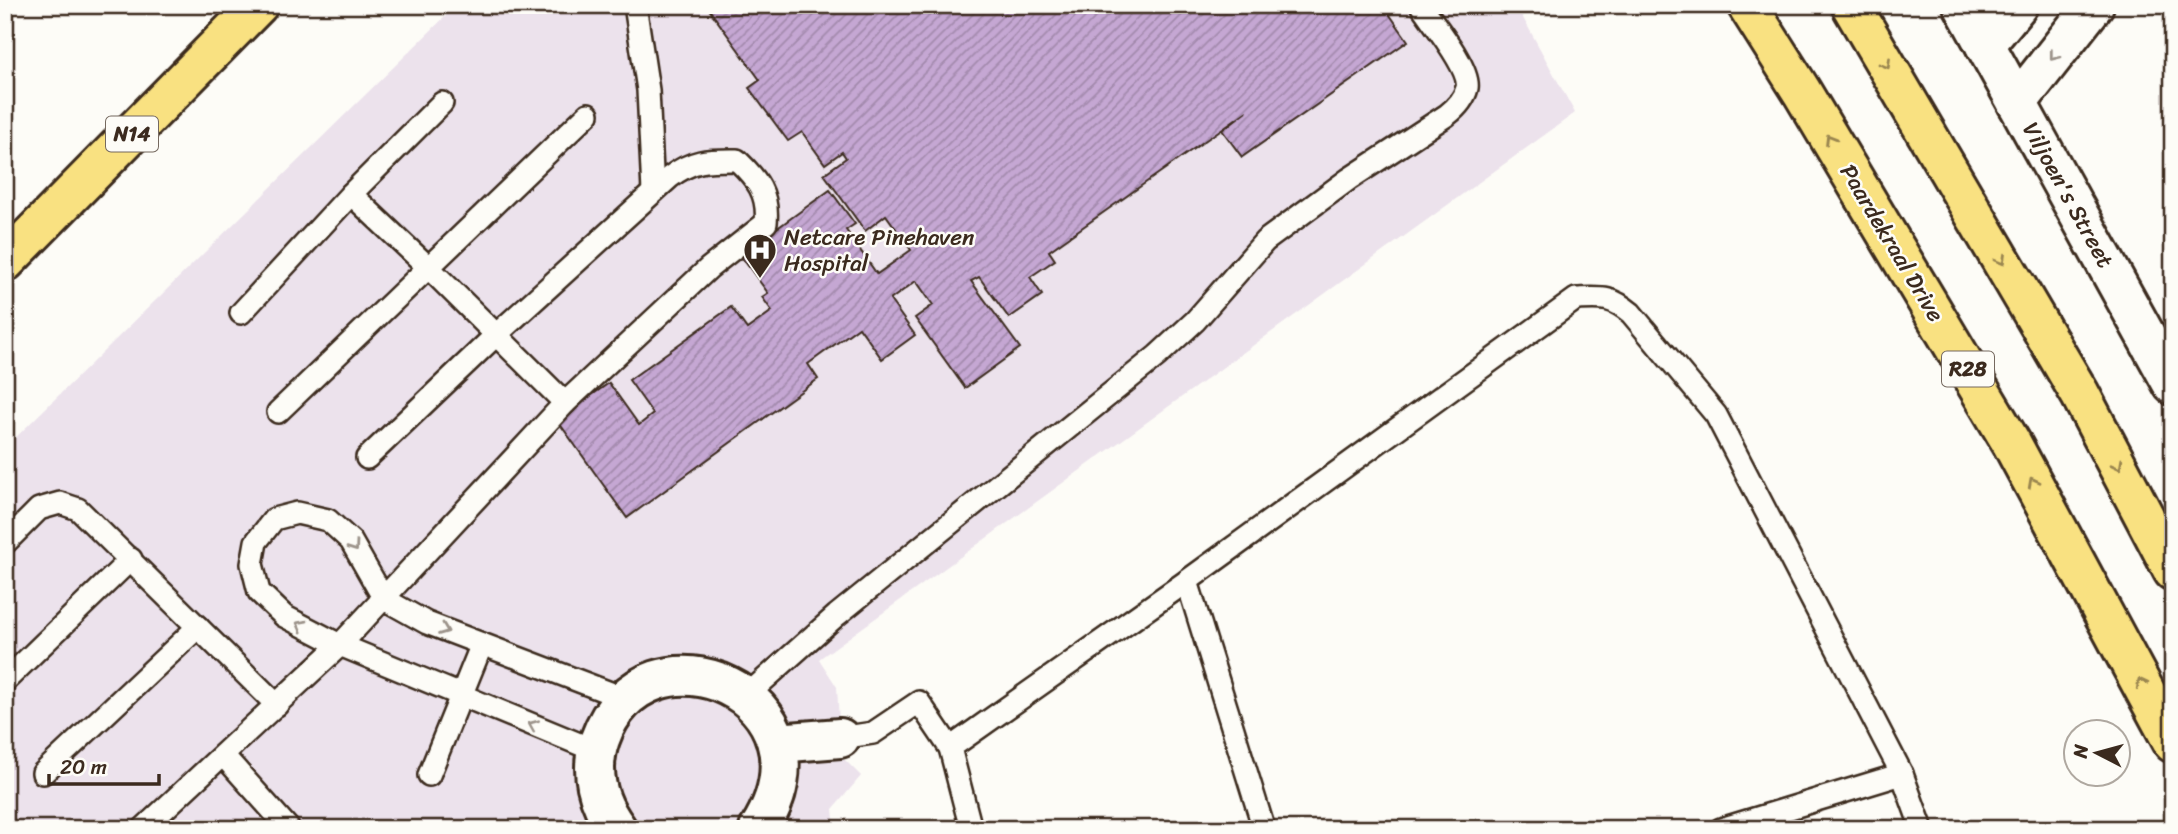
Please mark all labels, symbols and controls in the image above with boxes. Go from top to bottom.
one-way arrow [2050,48,2062,61]
one-way arrow [1878,56,1891,69]
street label: Viljoen's Street [2011,114,2125,276]
road number: N14 [106,116,158,152]
one-way arrow [1825,134,1838,147]
street label: Paardekraal Drive [1828,156,1956,330]
place label: Netcare Pinehaven Hospital [784,217,974,284]
hospital icon: Netcare Pinehaven Hospital [741,231,779,280]
one-way arrow [1993,252,2006,265]
road number: R28 [1942,352,1994,386]
one-way arrow [2109,458,2123,471]
one-way arrow [2028,477,2041,489]
one-way arrow [345,539,358,552]
one-way arrow [296,620,309,634]
one-way arrow [438,621,450,635]
one-way arrow [2135,678,2149,690]
north arrow [2062,718,2132,788]
one-way arrow [527,719,540,733]
text: N [2063,742,2098,761]
scale bar [49,743,159,787]
text: 20 m [60,748,107,786]

